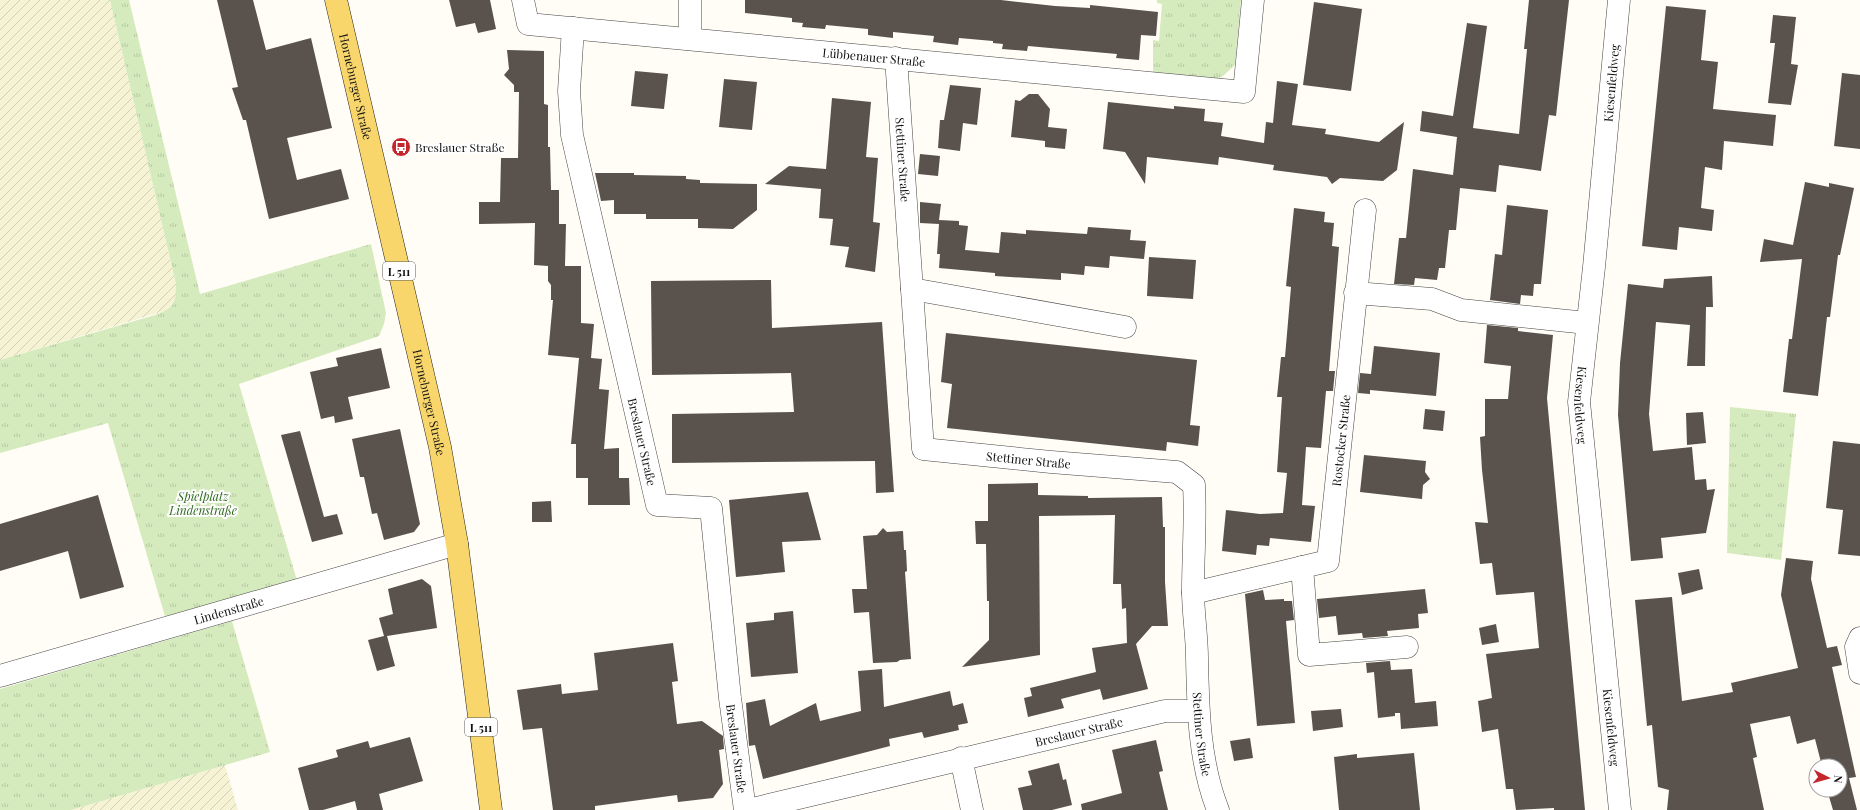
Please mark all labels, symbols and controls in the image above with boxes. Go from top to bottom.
street label: Horneburger Straße [336,32,376,141]
street label: Kiesenfeldweg [1600,43,1622,122]
street label: Lübbenauer Straße [822,44,926,70]
street label: Stettiner Straße [892,117,914,203]
bus stop icon: Breslauer Straße [390,136,412,158]
place label: Breslauer Straße [415,139,505,155]
road number: L 511 [383,262,415,280]
street label: Horneburger Straße [409,348,449,457]
street label: Kiesenfeldweg [1571,365,1591,445]
street label: Rostocker Straße [1328,394,1353,487]
street label: Breslauer Straße [625,396,660,487]
street label: Stettiner Straße [985,447,1071,472]
park label: Spielplatz Lindenstraße [168,488,237,518]
street label: Lindenstraße [192,592,265,628]
street label: Kiesenfeldweg [1600,688,1624,768]
street label: Stettiner Straße [1190,692,1215,778]
street label: Breslauer Straße [723,703,751,794]
street label: Breslauer Straße [1033,713,1124,750]
road number: L 511 [465,718,497,736]
north arrow [1808,758,1848,798]
text: N [1831,774,1846,784]

